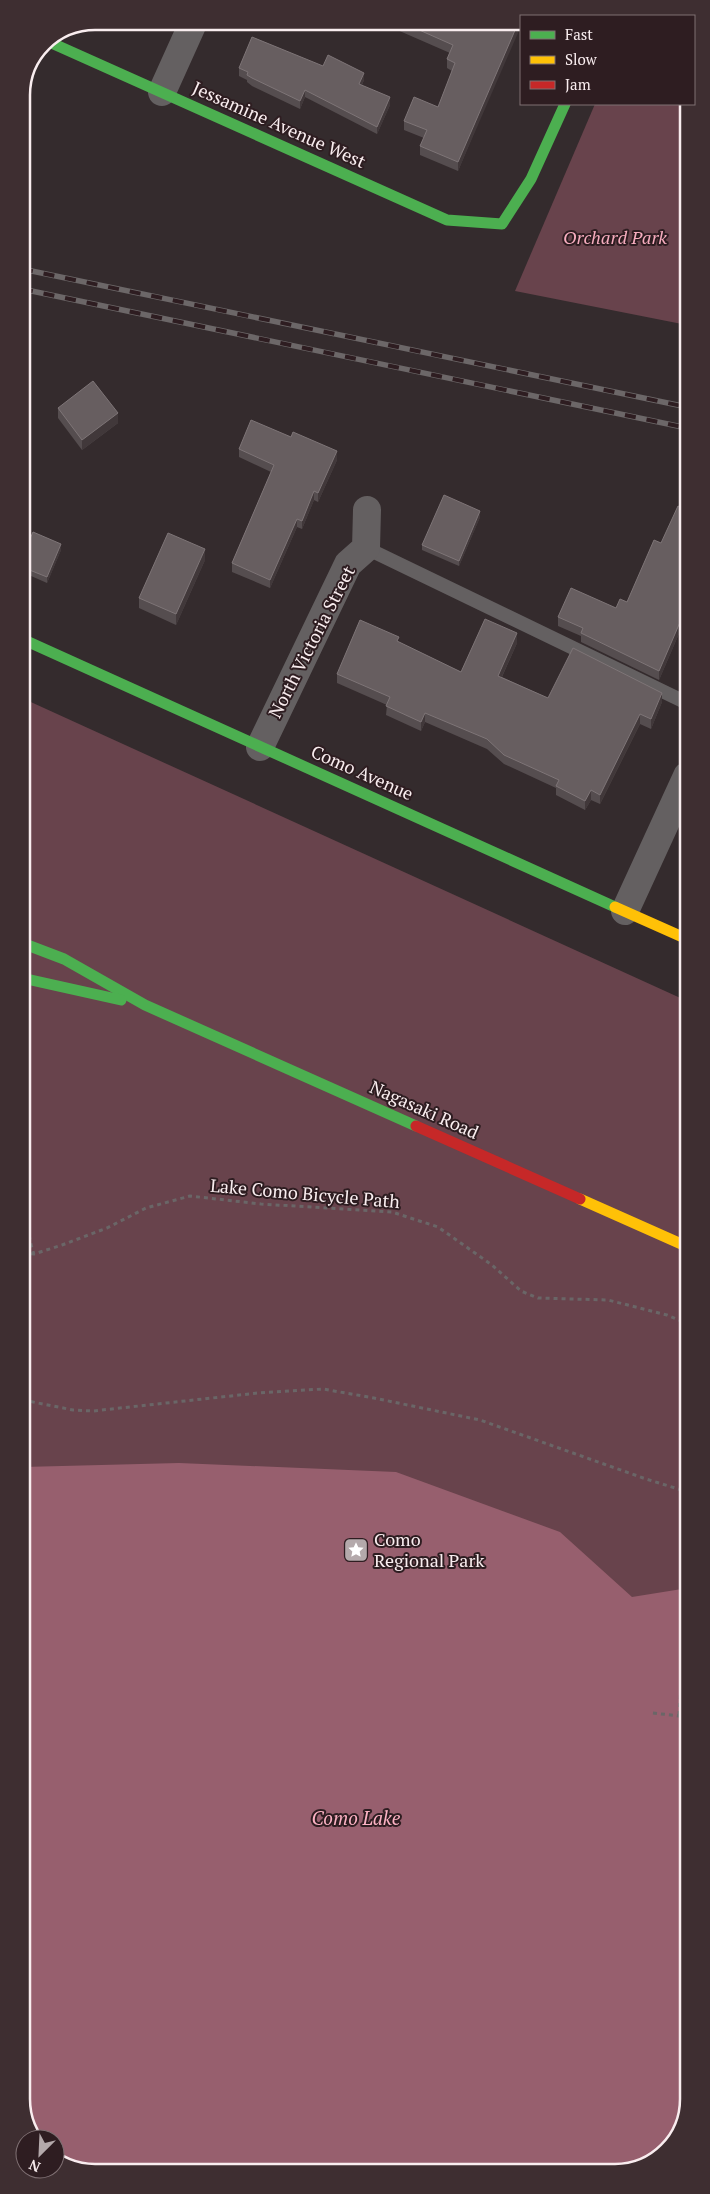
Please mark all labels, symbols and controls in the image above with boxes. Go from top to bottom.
legend [520,15,695,105]
text: Fast [565,24,593,44]
text: Slow [565,49,598,69]
text: Jam [565,74,591,94]
street label: Jessamine Avenue West [189,75,370,173]
park label: Orchard Park [563,225,667,249]
street label: North Victoria Street [262,561,360,722]
street label: Como Avenue [307,739,417,805]
street label: Nagasaki Road [366,1074,483,1144]
street label: Lake Como Bicycle Path [209,1173,401,1213]
place label: Como Regional Park [374,1527,485,1572]
place icon: Como Regional Park [343,1537,369,1563]
water label: Como Lake [312,1805,401,1830]
north arrow [15,2129,65,2179]
text: N [25,2155,43,2177]

